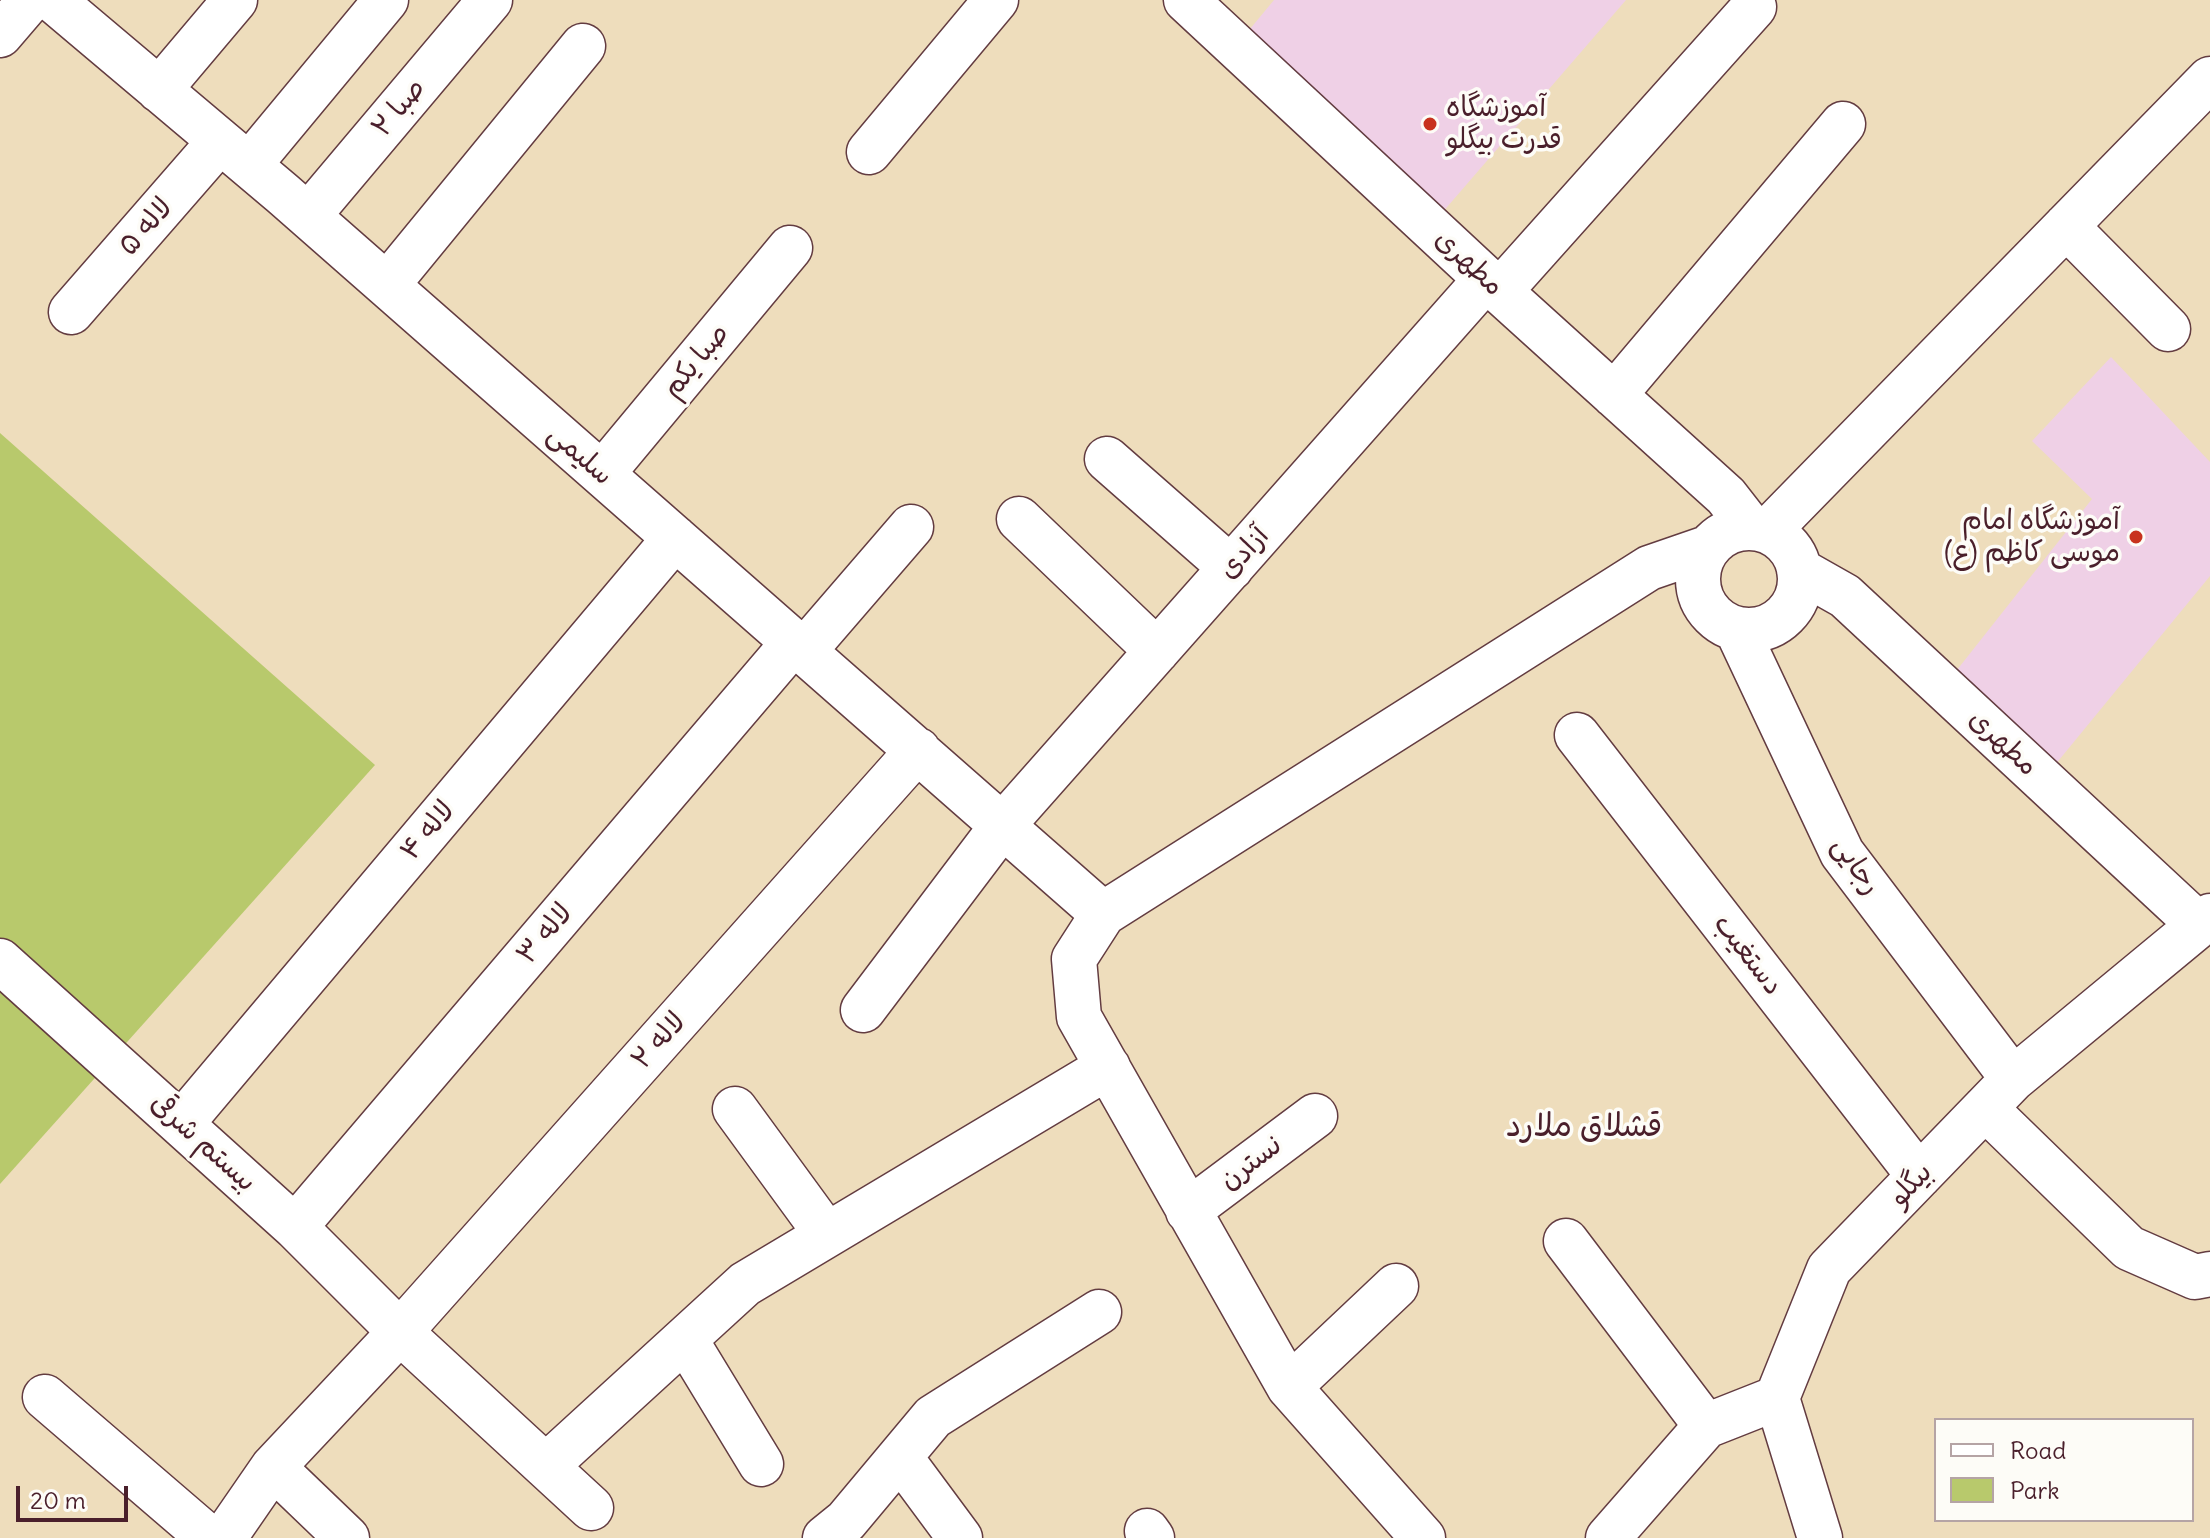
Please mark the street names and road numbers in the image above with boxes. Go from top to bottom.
street label: صبا ۲ [365,72,433,144]
street label: لاله ۵ [112,191,180,263]
street label: مطهری [1428,223,1510,303]
street label: صبا یکم [655,317,737,405]
street label: سلیمی [540,417,620,493]
street label: آزادی [1212,520,1276,586]
street label: مطهری [1962,703,2044,783]
street label: لاله ۴ [394,795,462,867]
street label: رجایی [1824,830,1888,902]
street label: لاله ۳ [510,897,580,971]
street label: دستغیب [1706,908,1790,1002]
street label: لاله ۲ [625,1006,693,1076]
street label: بیستم شرقی [143,1087,263,1199]
street label: نسترن [1213,1129,1289,1197]
street label: بیگلو [1882,1156,1940,1214]

